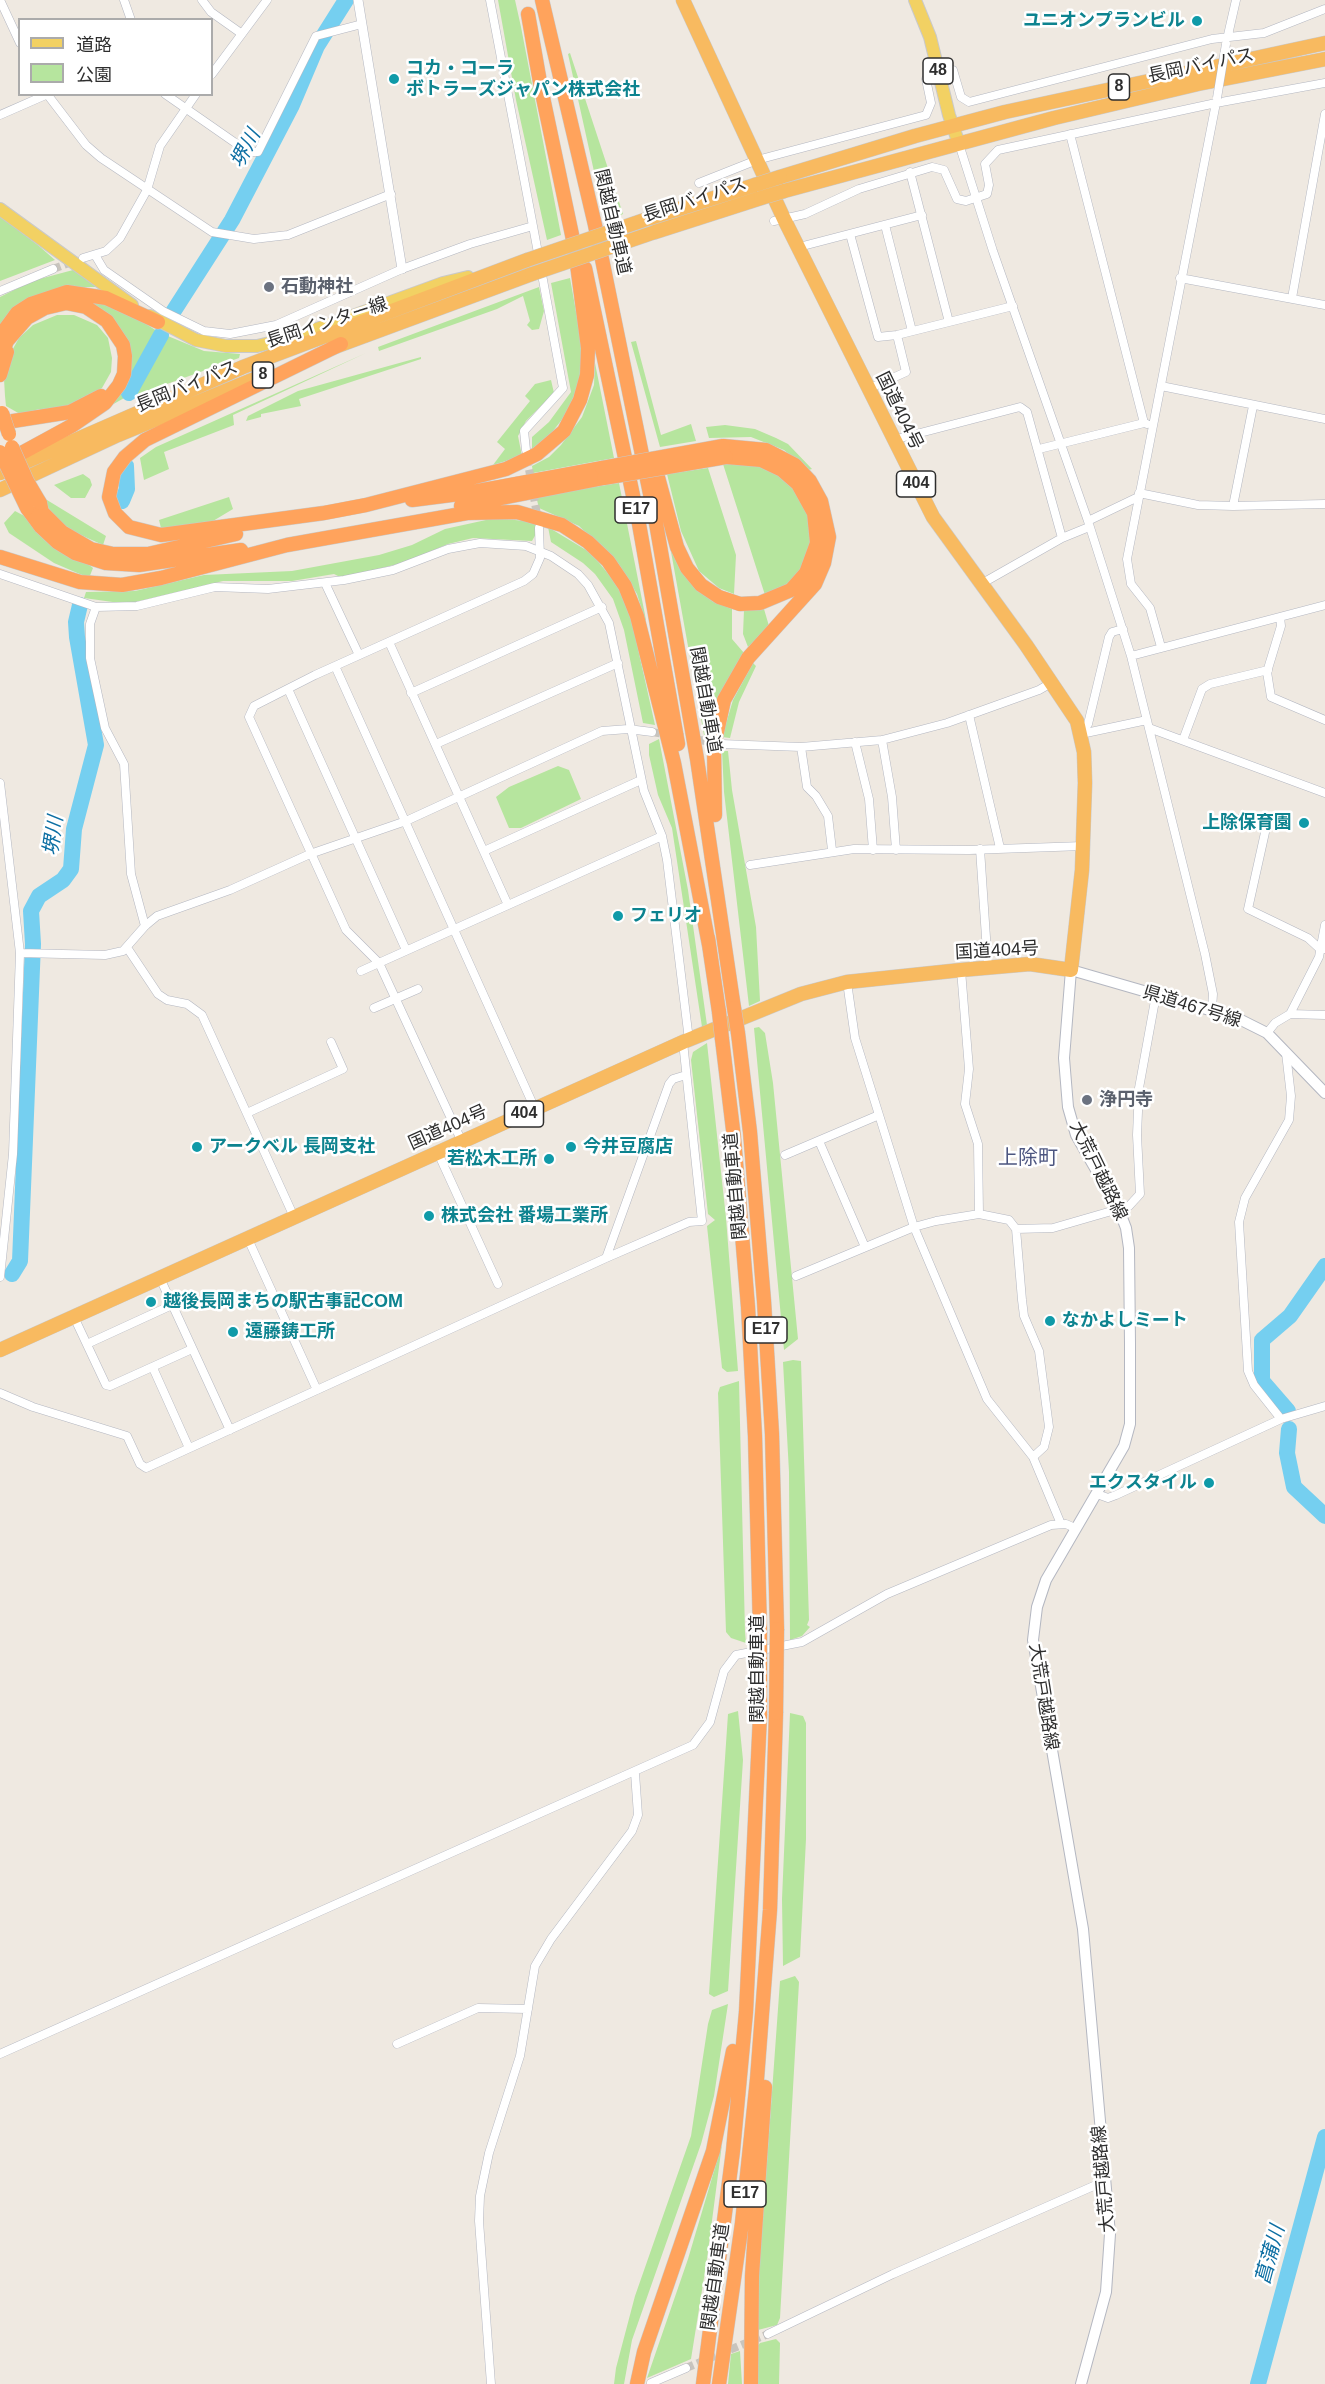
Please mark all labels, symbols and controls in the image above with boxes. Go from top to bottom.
place label: ユニオンプランビル [1023,10,1185,32]
marker: ユニオンプランビル [1190,14,1204,28]
legend [18,18,213,96]
text: 道路 [76,35,112,55]
street label: 長岡バイパス [1146,44,1256,88]
place label: コカ・コーラ ボトラーズジャパン株式会社 [406,58,640,100]
road number: 48 [923,58,953,84]
text: 公園 [76,65,112,85]
marker: コカ・コーラ ボトラーズジャパン株式会社 [387,72,401,86]
road number: 8 [1108,74,1130,100]
water label: 堺川 [226,126,266,172]
street label: 関越自動車道 [589,167,635,277]
street label: 長岡バイパス [640,173,750,227]
place label: 石動神社 [281,276,353,298]
marker: 石動神社 [262,280,276,294]
street label: 長岡インター線 [264,293,390,353]
street label: 長岡バイパス [133,357,241,417]
road number: 8 [252,362,274,388]
street label: 国道404号 [871,369,927,453]
road number: 404 [896,471,936,497]
road number: E17 [615,497,657,523]
street label: 関越自動車道 [685,645,725,755]
place label: 上除保育園 [1202,812,1292,834]
water label: 堺川 [39,815,69,857]
marker: 上除保育園 [1297,816,1311,830]
place label: フェリオ [630,905,702,927]
marker: フェリオ [611,909,625,923]
street label: 国道404号 [954,938,1040,964]
street label: 県道467号線 [1140,982,1244,1032]
place label: 浄円寺 [1099,1089,1153,1111]
marker: 浄円寺 [1080,1093,1094,1107]
street label: 国道404号 [405,1101,491,1155]
road number: 404 [504,1101,544,1127]
street label: 大荒戸越路線 [1065,1118,1131,1224]
street label: 関越自動車道 [721,1131,751,1241]
place label: アークベル 長岡支社 [209,1136,375,1158]
place label: 今井豆腐店 [583,1136,673,1158]
marker: アークベル 長岡支社 [190,1140,204,1154]
marker: 今井豆腐店 [564,1140,578,1154]
district label: 上除町 [998,1146,1058,1170]
place label: 若松木工所 [447,1148,537,1170]
marker: 若松木工所 [542,1152,556,1166]
place label: 株式会社 番場工業所 [441,1205,608,1227]
marker: 株式会社 番場工業所 [422,1209,436,1223]
place label: 越後長岡まちの駅古事記COM [163,1291,403,1313]
marker: 越後長岡まちの駅古事記COM [144,1295,158,1309]
place label: なかよしミート [1062,1310,1188,1332]
marker: なかよしミート [1043,1314,1057,1328]
road number: E17 [745,1317,787,1343]
place label: 遠藤鋳工所 [245,1321,335,1343]
marker: 遠藤鋳工所 [226,1325,240,1339]
place label: エクスタイル [1089,1472,1197,1494]
marker: エクスタイル [1202,1476,1216,1490]
street label: 関越自動車道 [747,1615,769,1723]
street label: 大荒戸越路線 [1024,1642,1062,1752]
street label: 大荒戸越路線 [1089,2124,1119,2234]
road number: E17 [724,2181,766,2207]
street label: 関越自動車道 [698,2222,734,2332]
water label: 菖蒲川 [1252,2223,1290,2287]

